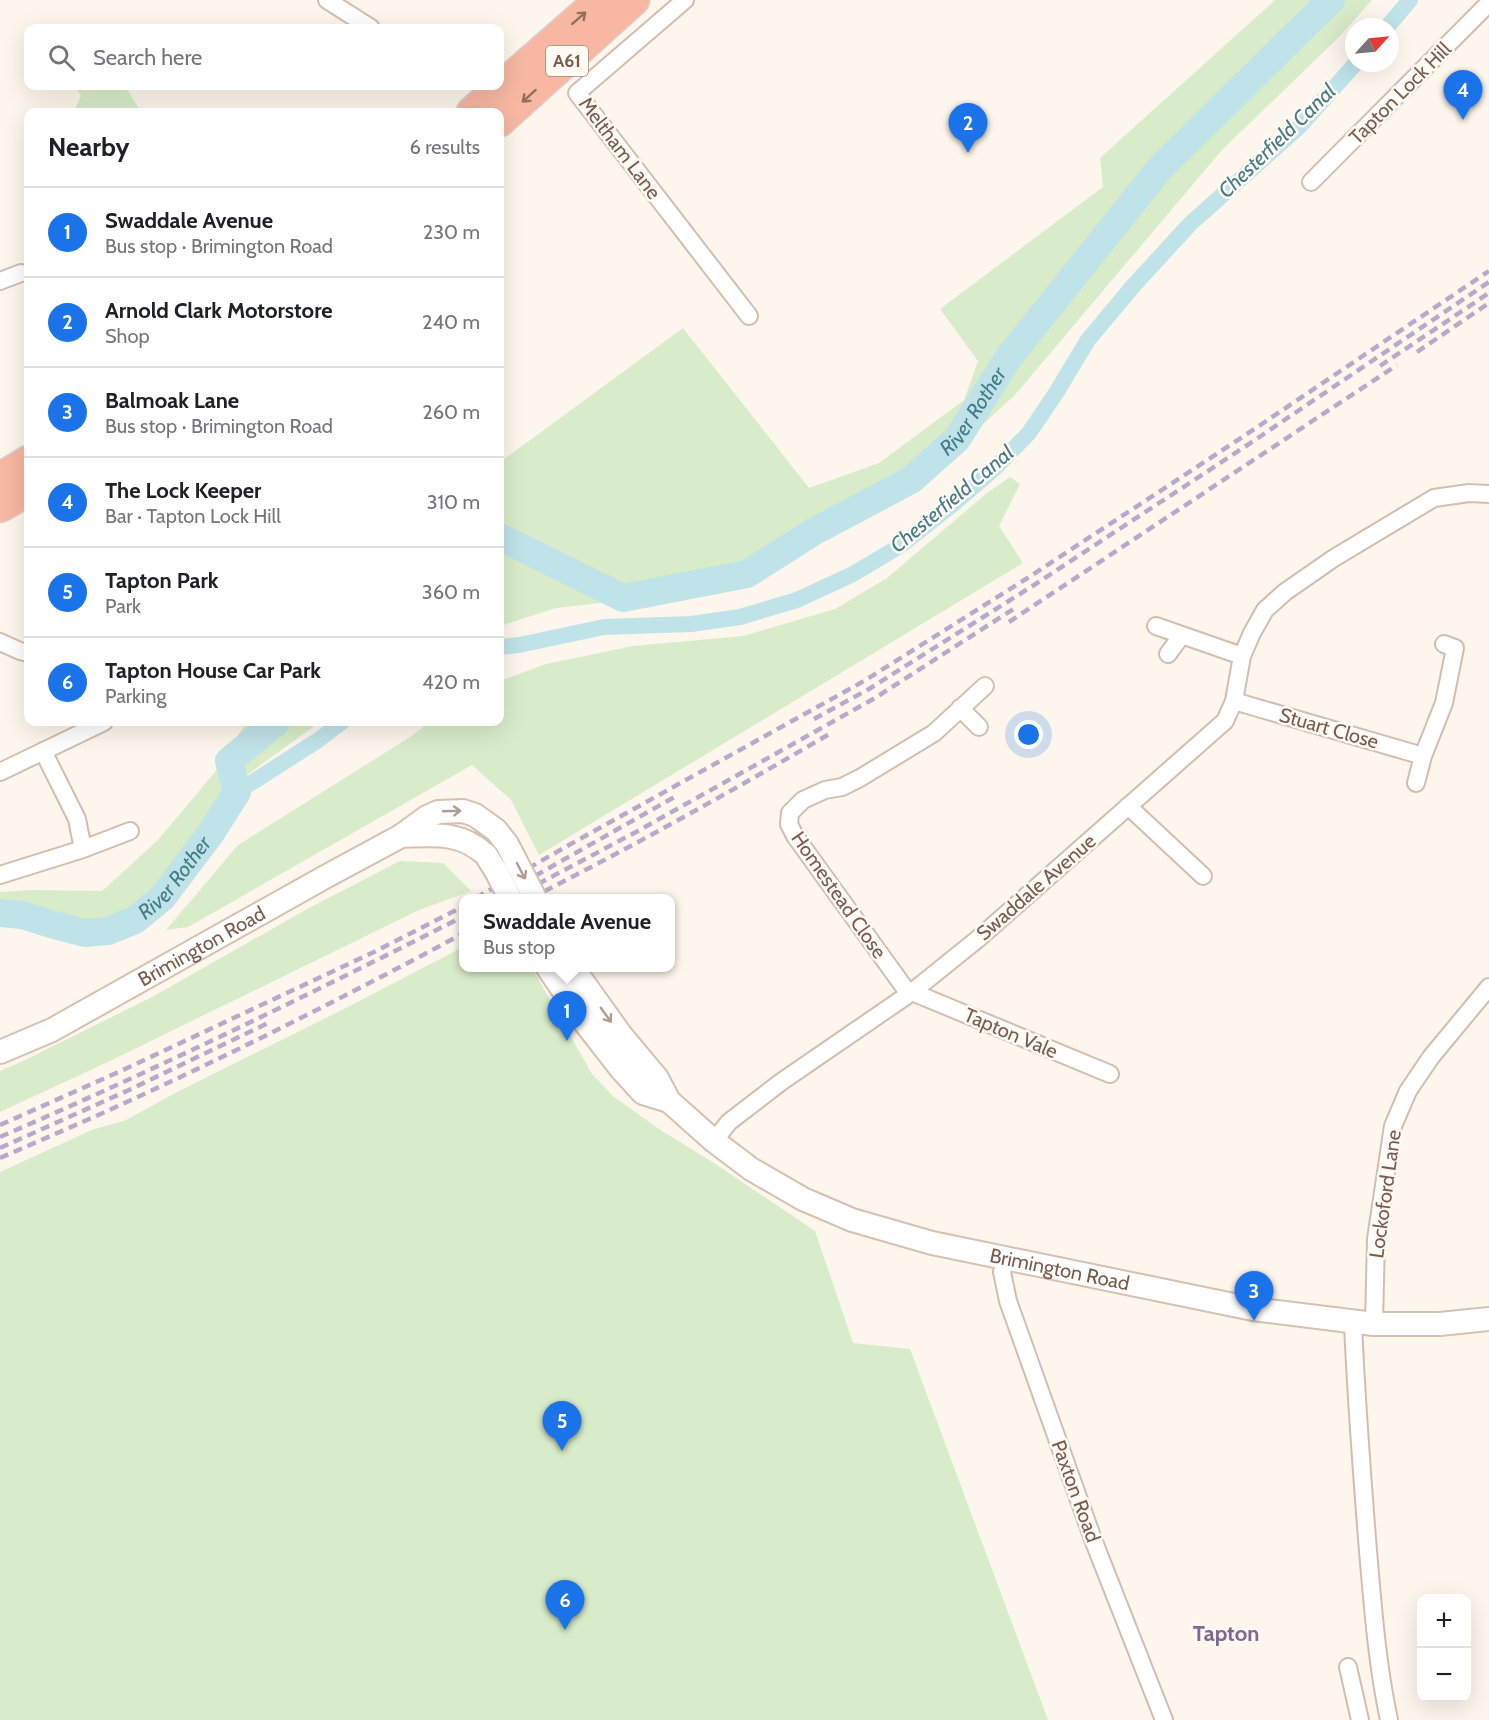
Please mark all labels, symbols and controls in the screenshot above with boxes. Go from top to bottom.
one-way arrow [571,11,586,25]
north arrow [1345,18,1399,72]
search box [24,24,504,90]
street label: Tapton Lock Hill [1344,37,1456,149]
icon: search [45,41,78,74]
text: Search here [93,44,202,71]
road number: A61 [546,46,588,76]
pin: 4 [1444,70,1482,120]
water label: Chesterfield Canal [1213,78,1341,203]
one-way arrow [521,88,536,103]
street label: Meltham Lane [574,92,666,204]
pin: 2 [948,104,988,153]
text: Nearby [48,131,129,163]
text: 6 results [409,135,480,159]
text: Swaddale Avenue [105,207,273,234]
text: 1 [64,220,71,244]
text: 230 m [423,220,480,244]
text: Bus stop · Brimington Road [105,234,333,258]
text: Arnold Clark Motorstore [105,297,333,324]
text: 2 [62,310,73,334]
text: 240 m [422,310,480,334]
text: Shop [105,324,150,348]
water label: River Rother [934,361,1012,461]
text: Balmoak Lane [105,387,239,414]
text: 3 [62,400,73,424]
text: 260 m [422,400,480,424]
text: Bus stop · Brimington Road [105,414,333,438]
water label: Chesterfield Canal [885,440,1019,557]
text: The Lock Keeper [105,477,261,504]
text: 4 [61,490,74,514]
text: 310 m [427,490,480,514]
text: Bar · Tapton Lock Hill [105,504,281,528]
text: Tapton Park [105,567,218,594]
text: 5 [62,580,73,604]
text: 360 m [422,580,480,604]
text: Park [105,594,141,618]
text: Tapton House Car Park [105,657,321,684]
text: 6 [62,670,73,694]
text: 420 m [422,670,480,694]
text: Parking [105,684,166,708]
street label: Stuart Close [1277,702,1381,754]
your location [1014,720,1043,749]
one-way arrow [441,806,461,817]
street label: Homestead Close [786,827,892,963]
street label: Swaddale Avenue [972,829,1100,945]
water label: River Rother [133,830,217,924]
one-way arrow [516,862,527,880]
popup [459,894,675,972]
street label: Brimington Road [134,901,269,991]
text: Swaddale Avenue [483,908,651,935]
text: Bus stop [483,935,555,959]
pin: 1 [548,992,586,1041]
street label: Tapton Vale [961,1003,1061,1063]
one-way arrow [600,1007,613,1023]
street label: Lockoford Lane [1364,1128,1406,1260]
street label: Brimington Road [988,1243,1132,1295]
pin: 3 [1234,1272,1274,1321]
pin: 5 [542,1402,582,1451]
street label: Paxton Road [1046,1437,1106,1545]
pin: 6 [546,1580,584,1630]
map controls [1417,1594,1471,1702]
button: + [1417,1594,1471,1648]
district label: Tapton [1193,1620,1259,1647]
button: − [1417,1648,1471,1702]

